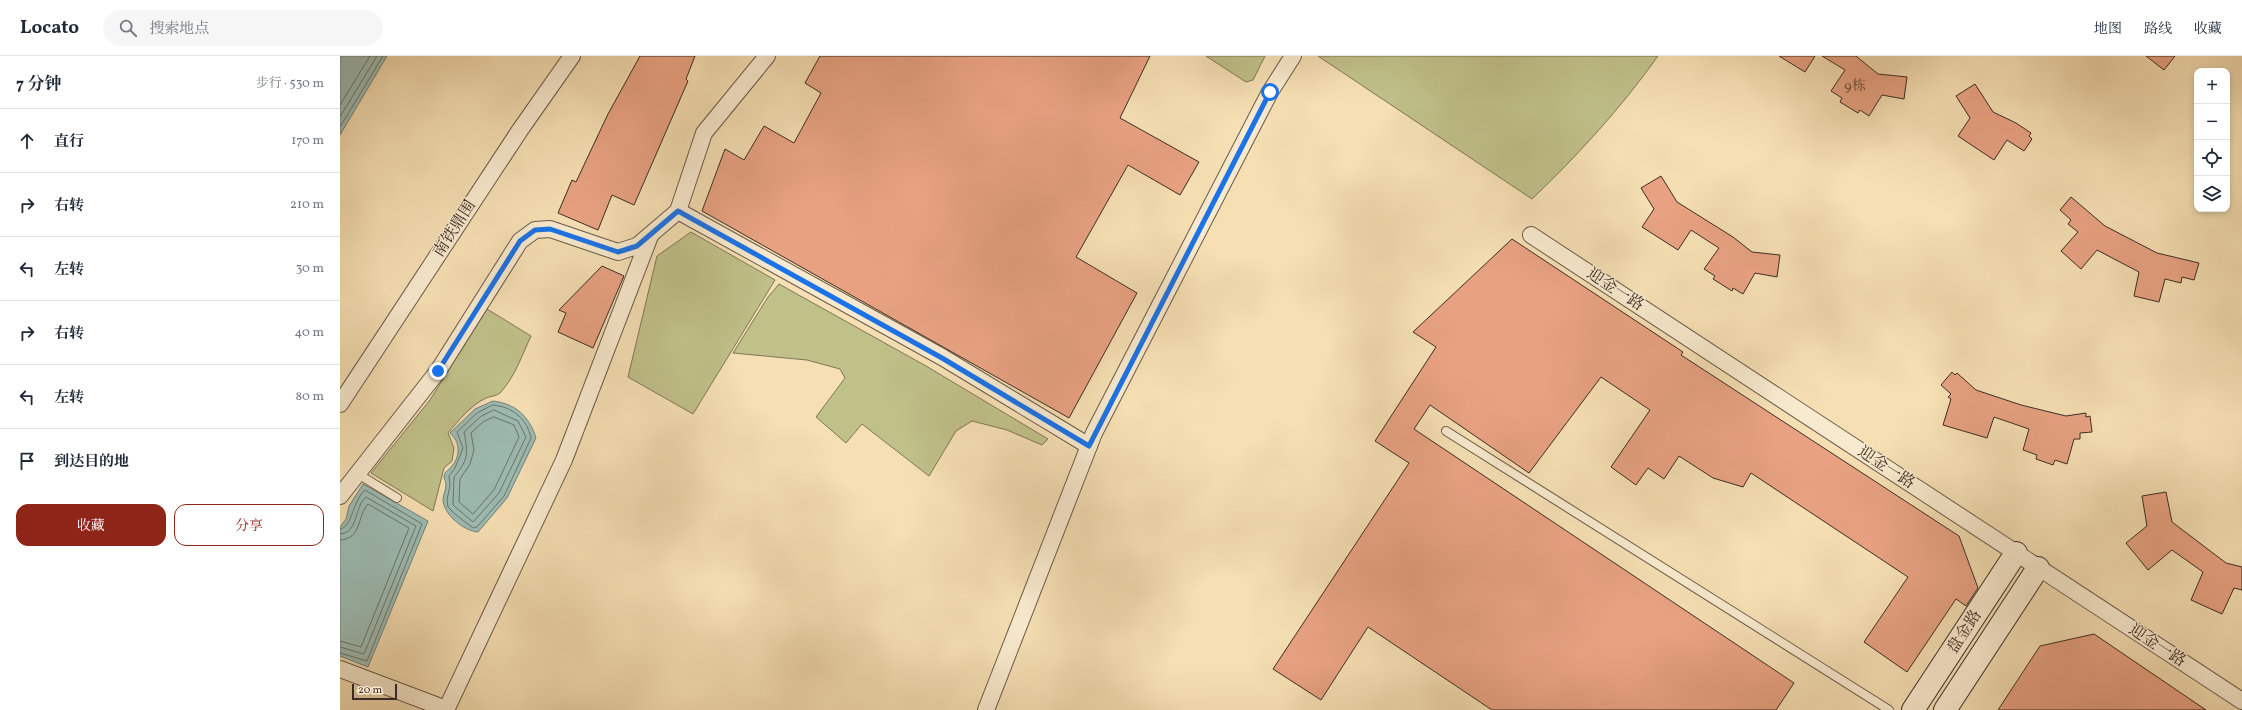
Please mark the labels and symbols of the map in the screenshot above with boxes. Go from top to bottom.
house number: 9栋 [1844,77,1866,96]
route start [1261,83,1279,101]
street label: 南铁鼎围 [428,196,482,262]
street label: 迎金一路 [1582,263,1648,317]
route end [429,362,447,380]
street label: 迎金一路 [1853,441,1919,495]
street label: 盘金路 [1943,606,1987,658]
street label: 迎金一路 [2124,619,2190,673]
scale bar [352,682,397,701]

